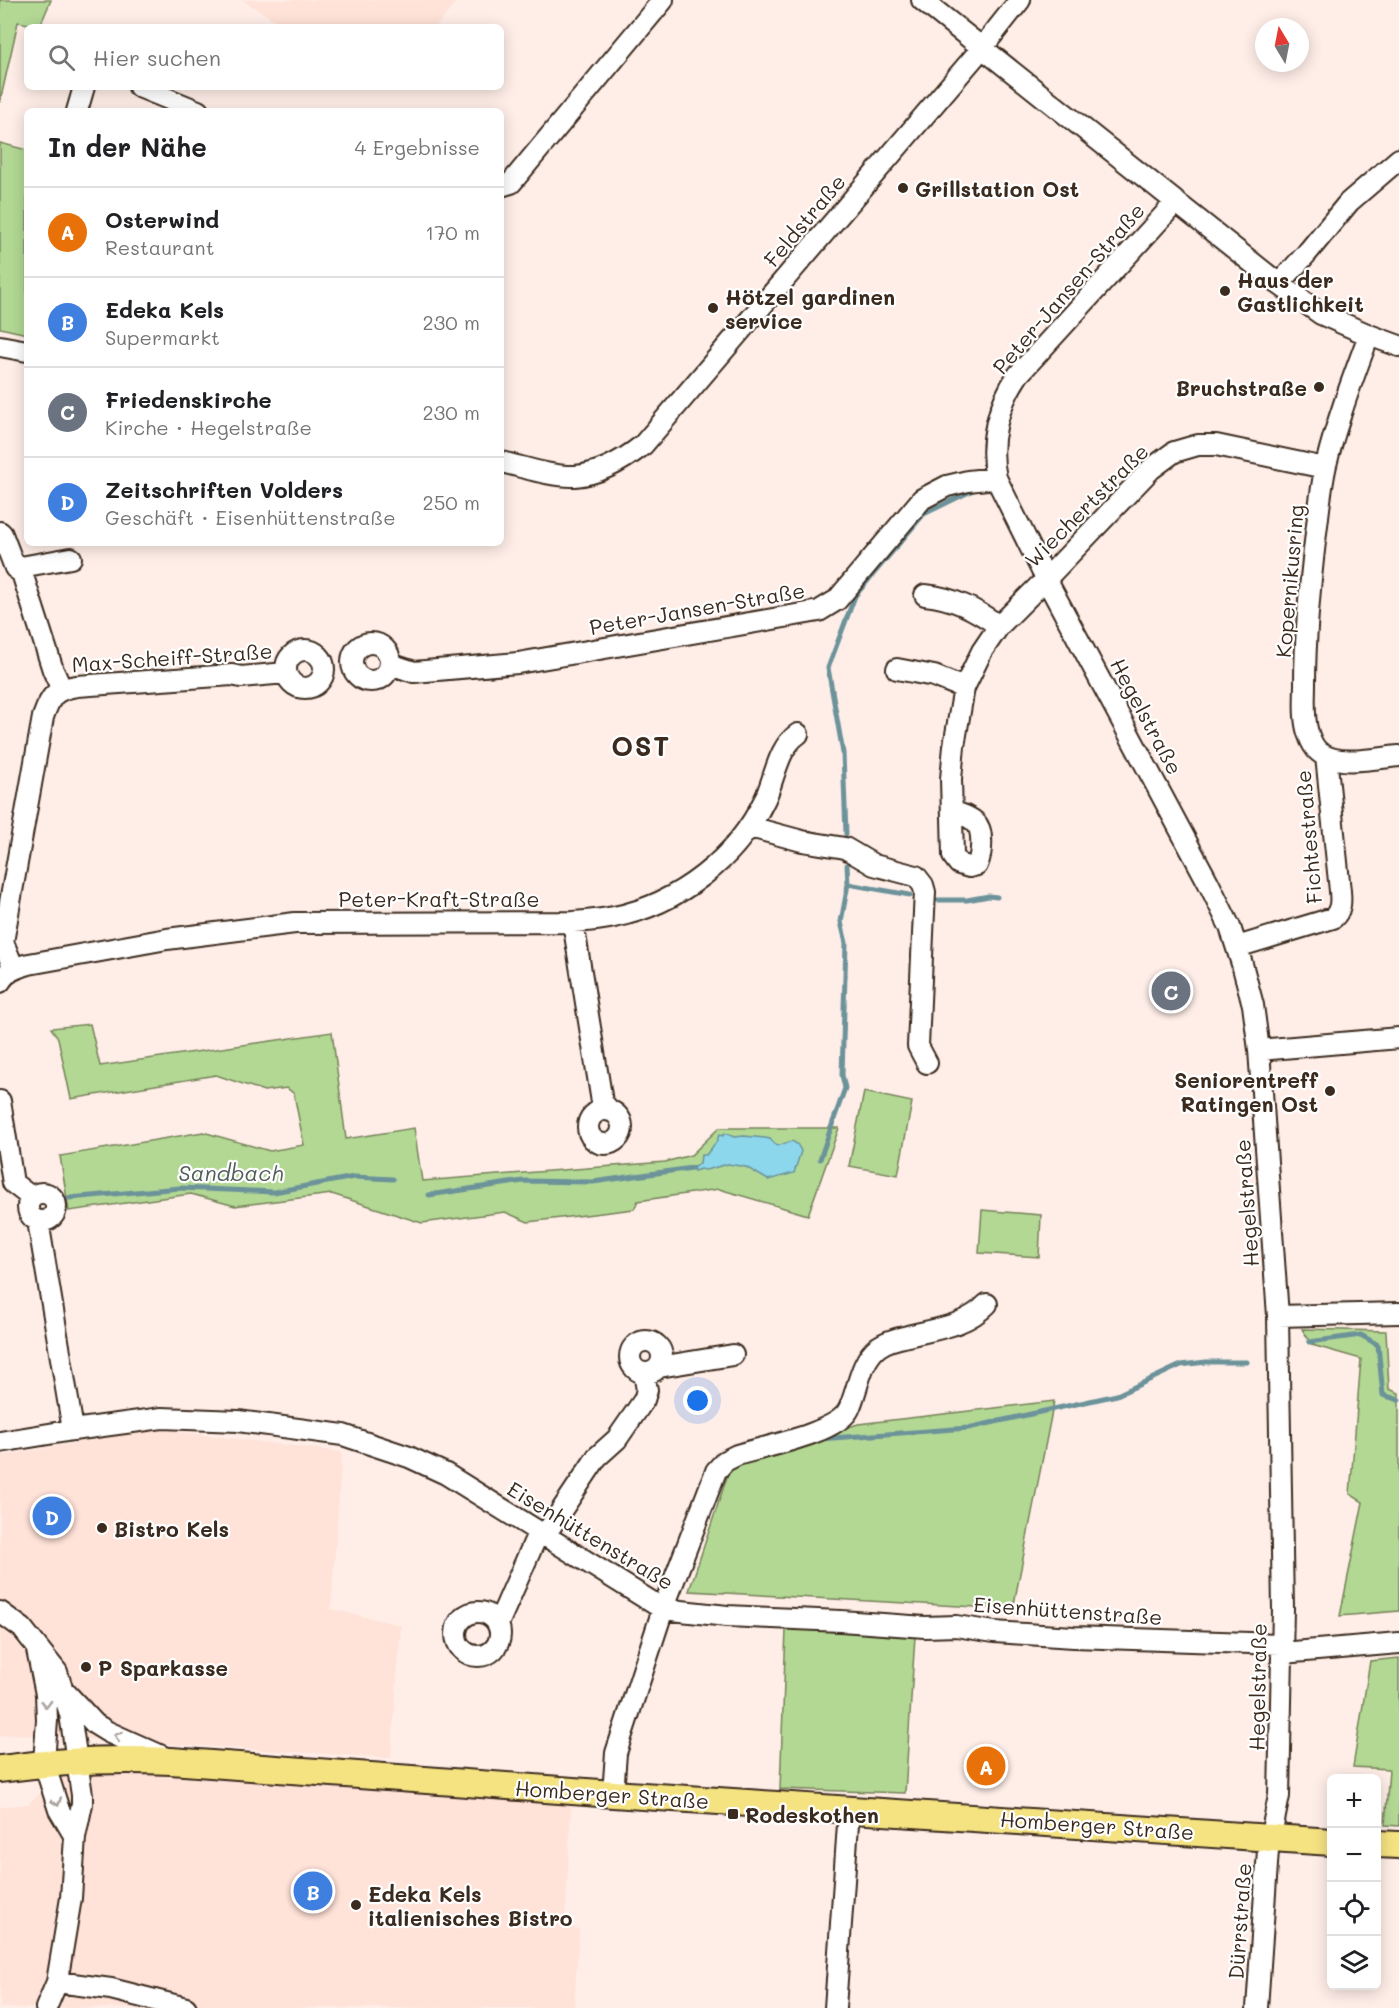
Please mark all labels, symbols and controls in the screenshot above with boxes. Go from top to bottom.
north arrow [1255,18,1309,72]
search box [24,24,504,90]
icon: search [45,41,78,74]
text: Hier suchen [93,43,221,72]
text: In der Nähe [48,130,207,164]
text: 4 Ergebnisse [355,134,480,160]
street label: Feldstraße [757,168,851,272]
place label: Grillstation Ost [915,175,1079,202]
marker: Grillstation Ost [896,181,910,195]
street label: Peter-Jansen-Straße [986,197,1150,379]
text: Osterwind [105,205,219,234]
text: A [61,219,74,245]
text: 170 m [425,219,480,245]
text: Restaurant [105,234,215,260]
place label: Haus der Gastlichkeit [1237,266,1364,317]
place label: Hötzel gardinen service [725,283,895,334]
marker: Haus der Gastlichkeit [1218,284,1232,298]
text: Edeka Kels [105,295,224,324]
marker: Hötzel gardinen service [706,301,720,315]
text: B [61,309,74,335]
text: 230 m [422,309,480,335]
text: Supermarkt [105,324,220,350]
place label: Bruchstraße [1176,374,1307,401]
marker: Bruchstraße [1312,380,1326,394]
text: Friedenskirche [105,385,272,414]
text: C [60,399,75,425]
text: 230 m [422,399,480,425]
text: Kirche · Hegelstraße [105,414,312,440]
street label: Wiechertstraße [1018,437,1154,573]
text: Zeitschriften Volders [105,475,343,504]
text: D [60,489,75,515]
text: 250 m [423,489,480,515]
street label: Kopernikusring [1269,503,1309,659]
text: Geschäft · Eisenhüttenstraße [105,504,396,530]
street label: Peter-Jansen-Straße [587,576,807,640]
street label: Max-Scheiff-Straße [71,637,273,677]
street label: Hegelstraße [1105,653,1189,779]
district label: OST [611,728,671,763]
street label: Fichtestraße [1289,769,1327,905]
street label: Peter-Kraft-Straße [338,885,540,912]
pin: C [1152,968,1190,1014]
place label: Seniorentreff Ratingen Ost [1174,1066,1319,1117]
marker: Seniorentreff Ratingen Ost [1323,1084,1337,1098]
street label: Hegelstraße [1228,1138,1264,1268]
water label: Sandbach [178,1158,284,1187]
your location [683,1386,712,1415]
street label: Eisenhüttenstraße [503,1475,679,1595]
pin: D [32,1494,72,1538]
place label: Bistro Kels [114,1515,229,1542]
marker: Bistro Kels [95,1521,109,1535]
street label: Eisenhüttenstraße [973,1590,1163,1630]
street label: Hegelstraße [1242,1623,1272,1751]
place label: P Sparkasse [98,1654,228,1681]
marker: P Sparkasse [79,1660,93,1674]
one-way arrow [40,1700,52,1709]
one-way arrow [113,1731,124,1743]
pin: A [966,1744,1006,1788]
street label: Homberger Straße [514,1774,710,1814]
map controls [1327,1774,1381,1990]
button: + [1327,1774,1381,1828]
one-way arrow [49,1796,62,1807]
place label: Rodeskothen [745,1801,879,1828]
street label: Homberger Straße [999,1805,1195,1845]
marker: Rodeskothen [726,1807,740,1821]
button: − [1327,1828,1381,1882]
street label: Dürrstraße [1221,1862,1257,1980]
pin: B [294,1868,332,1914]
place label: Edeka Kels italienisches Bistro [368,1880,573,1931]
button: locate [1327,1882,1381,1936]
marker: Edeka Kels italienisches Bistro [349,1898,363,1912]
button: layers [1327,1936,1381,1990]

